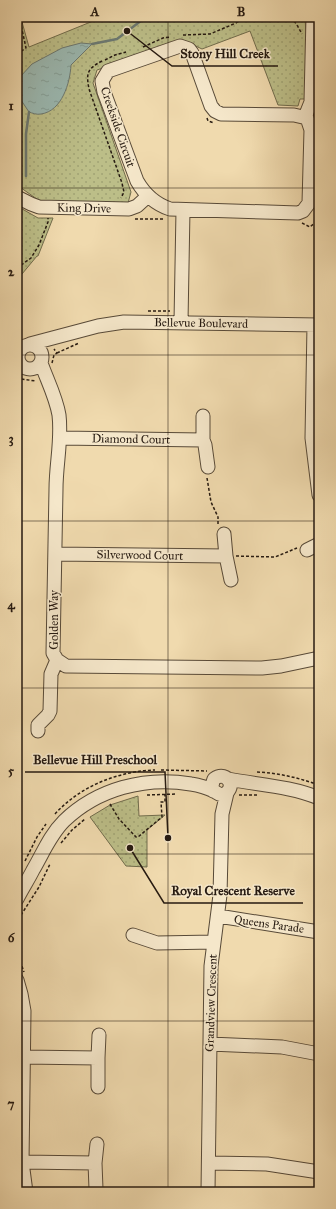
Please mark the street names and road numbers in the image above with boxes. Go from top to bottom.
street label: Creekside Circuit [98,85,139,170]
street label: King Drive [57,201,111,216]
street label: Bellevue Boulevard [154,315,248,331]
street label: Diamond Court [92,431,171,447]
street label: Silverwood Court [97,547,184,563]
street label: Golden Way [47,590,61,650]
street label: Queens Parade [233,912,305,936]
street label: Grandview Crescent [202,953,220,1052]

